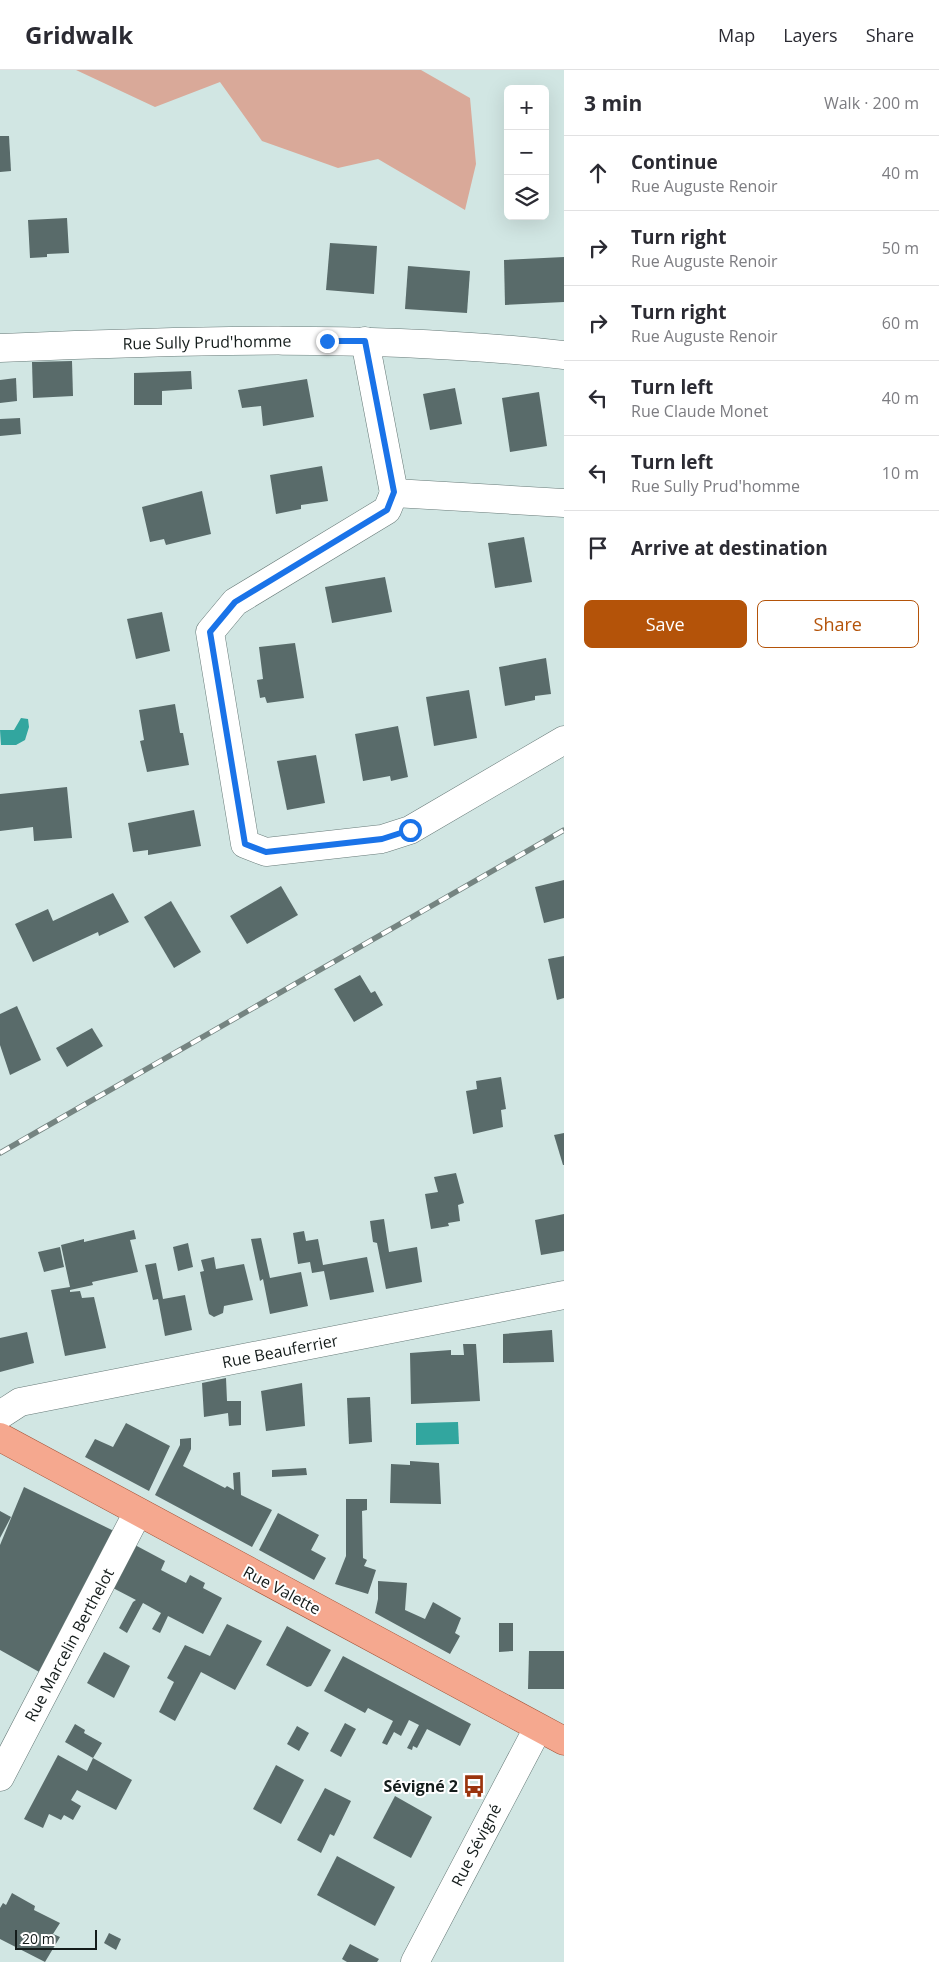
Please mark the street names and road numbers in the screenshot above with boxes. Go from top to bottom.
street label: Rue Sully Prud'homme [122,330,292,354]
street label: Rue Beauferrier [220,1329,340,1373]
street label: Rue Valette [239,1560,325,1620]
street label: Rue Marcelin Berthelot [19,1564,119,1726]
street label: Rue Sévigné [446,1800,506,1890]

